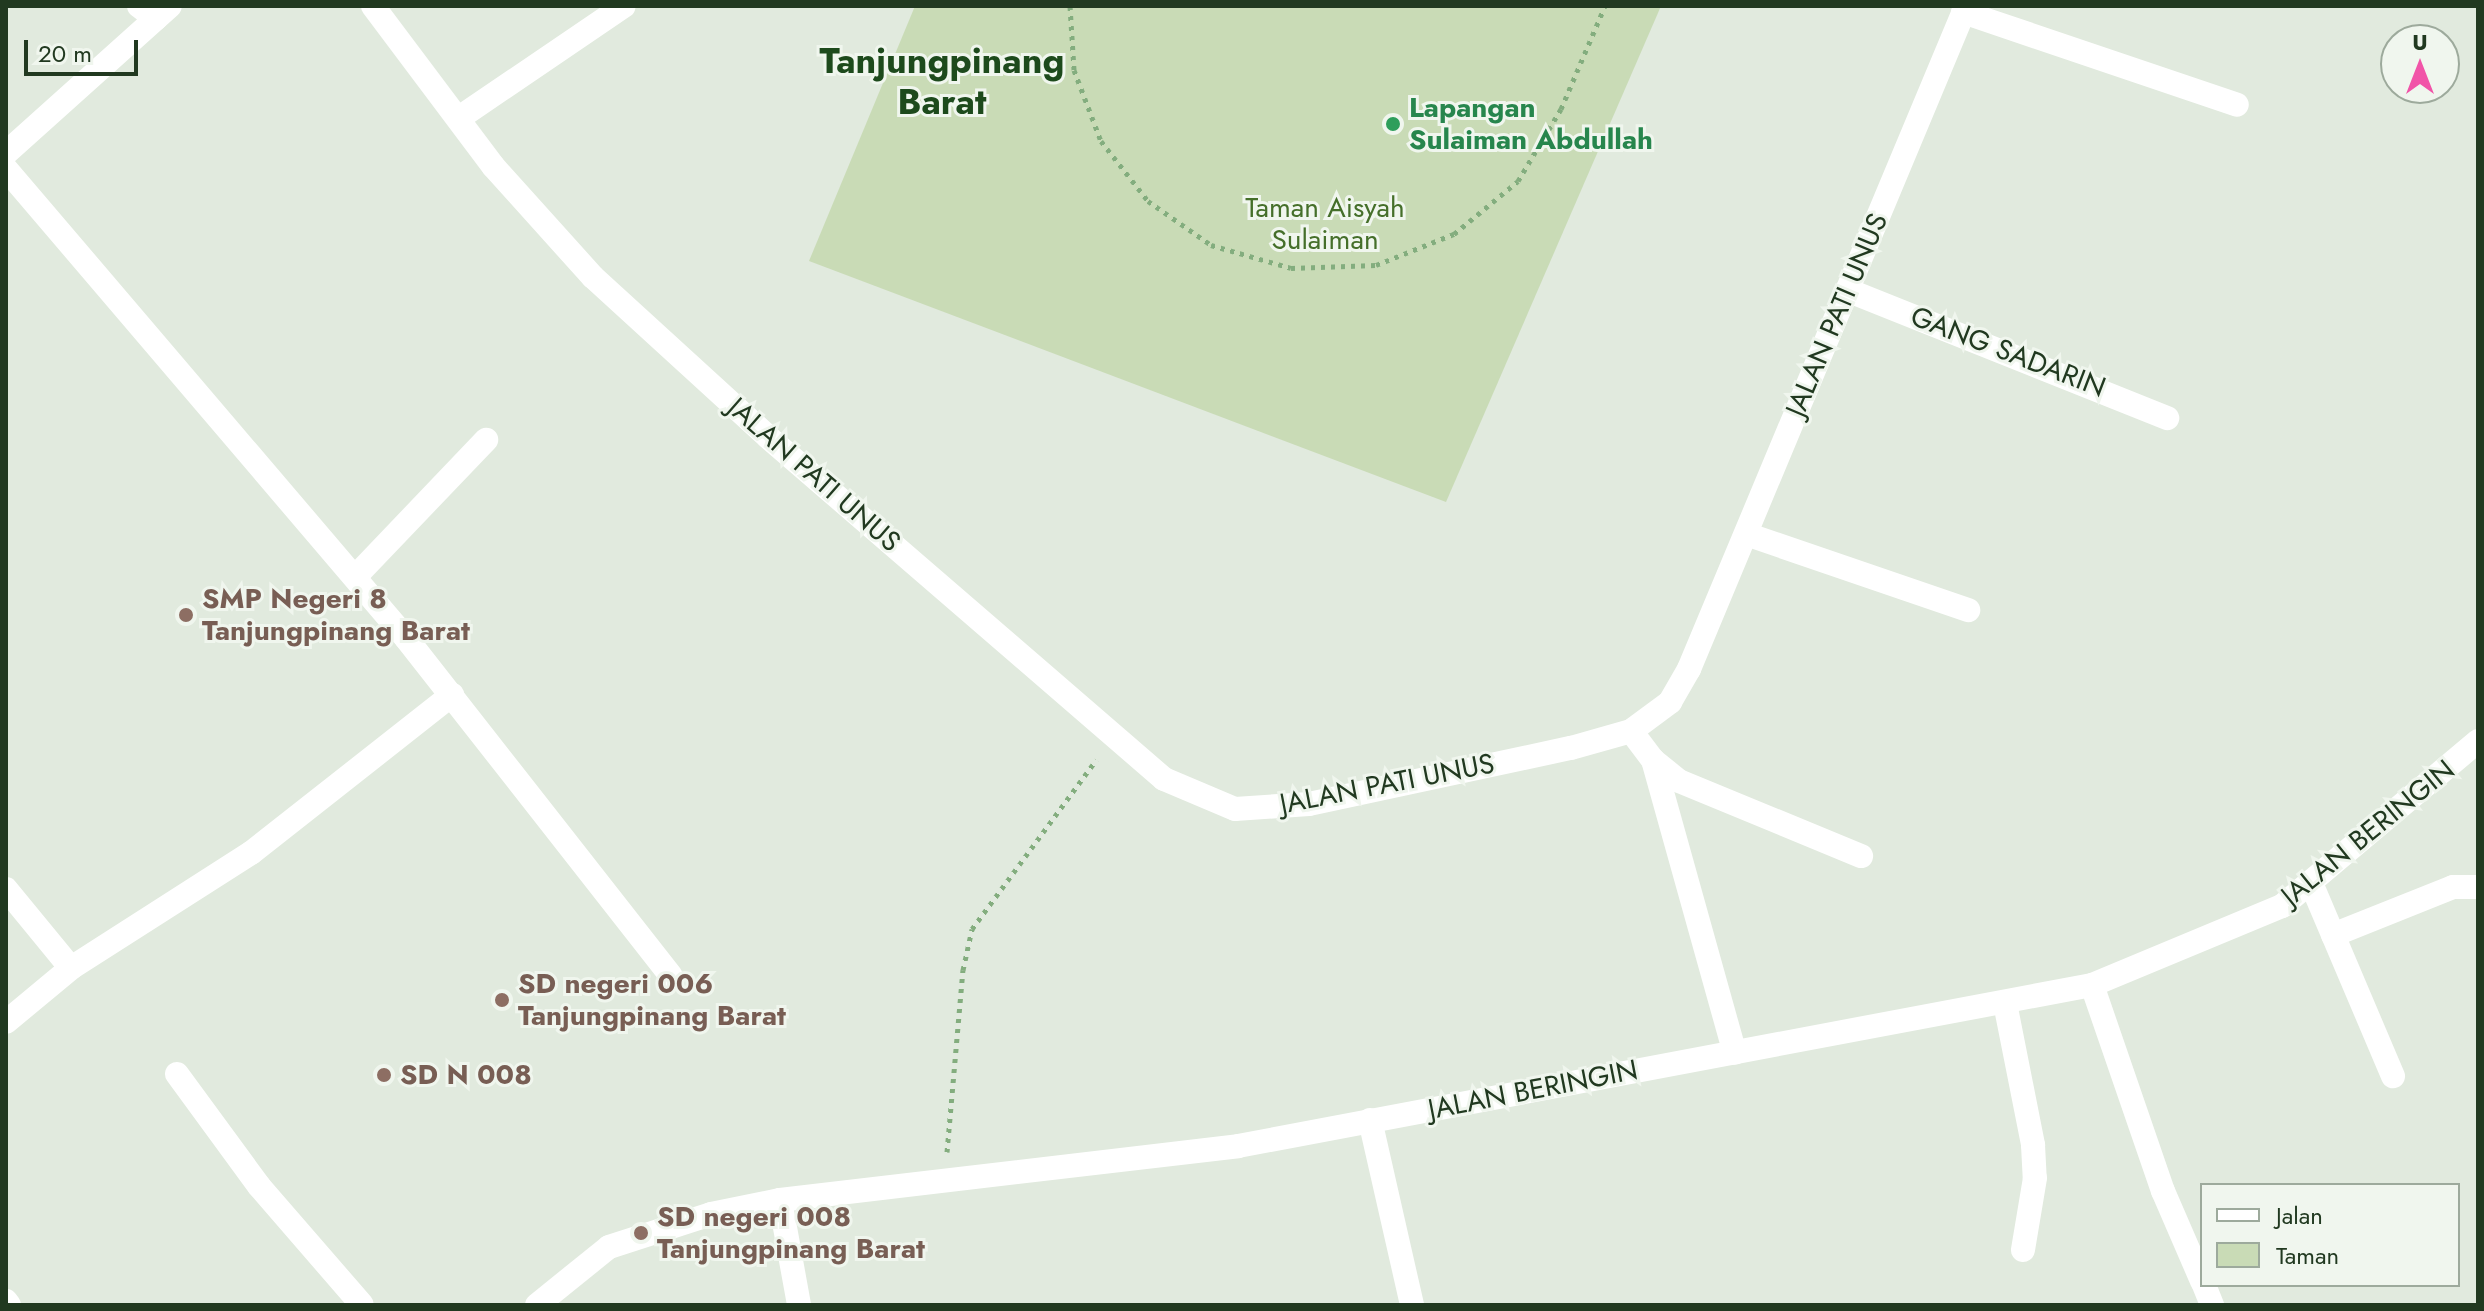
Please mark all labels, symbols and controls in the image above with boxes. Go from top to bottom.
scale bar [28,24,142,74]
north arrow [2380,24,2460,104]
text: U [2412,26,2428,58]
text: 20 m [38,36,92,71]
district label: Tanjungpinang Barat [820,38,1064,123]
place label: Lapangan Sulaiman Abdullah [1409,91,1653,157]
marker: Lapangan Sulaiman Abdullah [1384,115,1402,133]
park label: Taman Aisyah Sulaiman [1245,191,1405,257]
street label: JALAN PATI UNUS [1779,208,1895,422]
street label: GANG SADARIN [1906,299,2110,405]
street label: JALAN PATI UNUS [721,391,907,559]
place label: SMP Negeri 8 Tanjungpinang Barat [202,582,470,648]
marker: SMP Negeri 8 Tanjungpinang Barat [177,606,195,624]
street label: JALAN PATI UNUS [1277,747,1497,821]
street label: JALAN BERINGIN [2275,753,2461,913]
place label: SD negeri 006 Tanjungpinang Barat [518,967,786,1033]
marker: SD negeri 006 Tanjungpinang Barat [493,991,511,1009]
street label: JALAN BERINGIN [1425,1053,1641,1127]
place label: SD N 008 [400,1058,532,1092]
marker: SD N 008 [375,1066,393,1084]
legend [2200,1183,2460,1287]
text: Jalan [2276,1198,2323,1233]
place label: SD negeri 008 Tanjungpinang Barat [657,1200,925,1266]
marker: SD negeri 008 Tanjungpinang Barat [632,1224,650,1242]
text: Taman [2276,1238,2339,1273]

